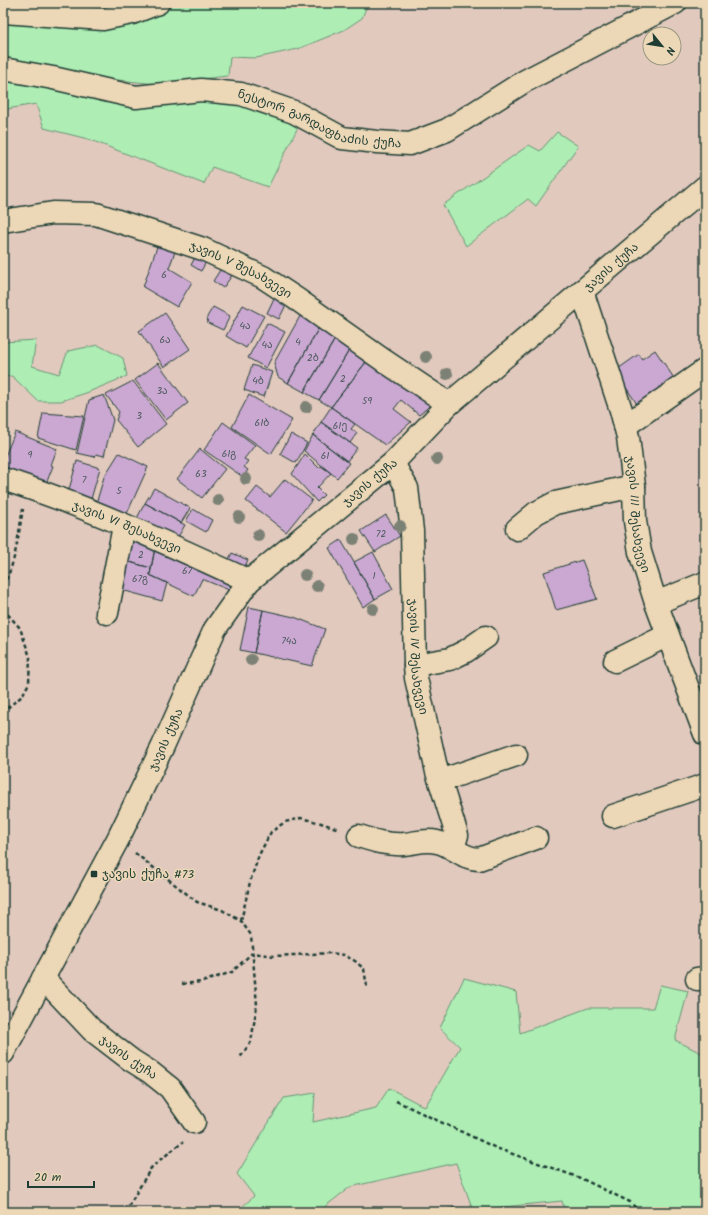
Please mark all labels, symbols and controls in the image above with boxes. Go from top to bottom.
north arrow [642,26,682,66]
text: N [660,43,679,58]
street label: ნესტორ გარდაფხაძის ქუჩა [235,84,402,153]
street label: ჯავის V შესახვევი [187,236,296,303]
street label: ჯავის ქუჩა [579,238,643,296]
house number: 6 [161,267,167,283]
house number: 4ა [240,318,251,334]
house number: 6ა [159,332,171,348]
house number: 4 [295,334,301,350]
house number: 4ა [262,337,273,353]
house number: 2ბ [307,350,319,366]
house number: 2 [340,371,346,387]
house number: 4ბ [252,373,264,389]
house number: 3ა [156,383,168,399]
house number: 59 [362,393,372,409]
house number: 3 [136,408,142,424]
house number: 61ბ [255,415,269,431]
house number: 61ე [333,418,347,434]
house number: 61გ [222,446,236,462]
house number: 9 [28,447,33,463]
house number: 61 [321,448,329,464]
street label: ჯავის ქუჩა [338,454,402,511]
street label: ჯავის III შესახვევი [621,455,655,575]
house number: 63 [195,466,207,482]
house number: 7 [82,472,87,488]
house number: 5 [116,483,122,499]
street label: ჯავის VI შესახვევი [70,495,185,558]
house number: 72 [376,526,386,542]
house number: 2 [138,547,144,563]
house number: 67 [182,563,192,579]
house number: 1 [372,568,376,584]
house number: 67გ [132,571,148,587]
street label: ჯავის IV შესახვევი [404,598,433,717]
house number: 74ა [281,633,297,649]
street label: ჯავის ქუჩა [143,705,188,774]
place label: ჯავის ქუჩა #73 [102,865,194,884]
marker: ჯავის ქუჩა #73 [89,869,99,879]
street label: ჯავის ქუჩა [96,1030,162,1084]
scale bar [28,1163,94,1189]
text: 20 m [34,1168,62,1187]

